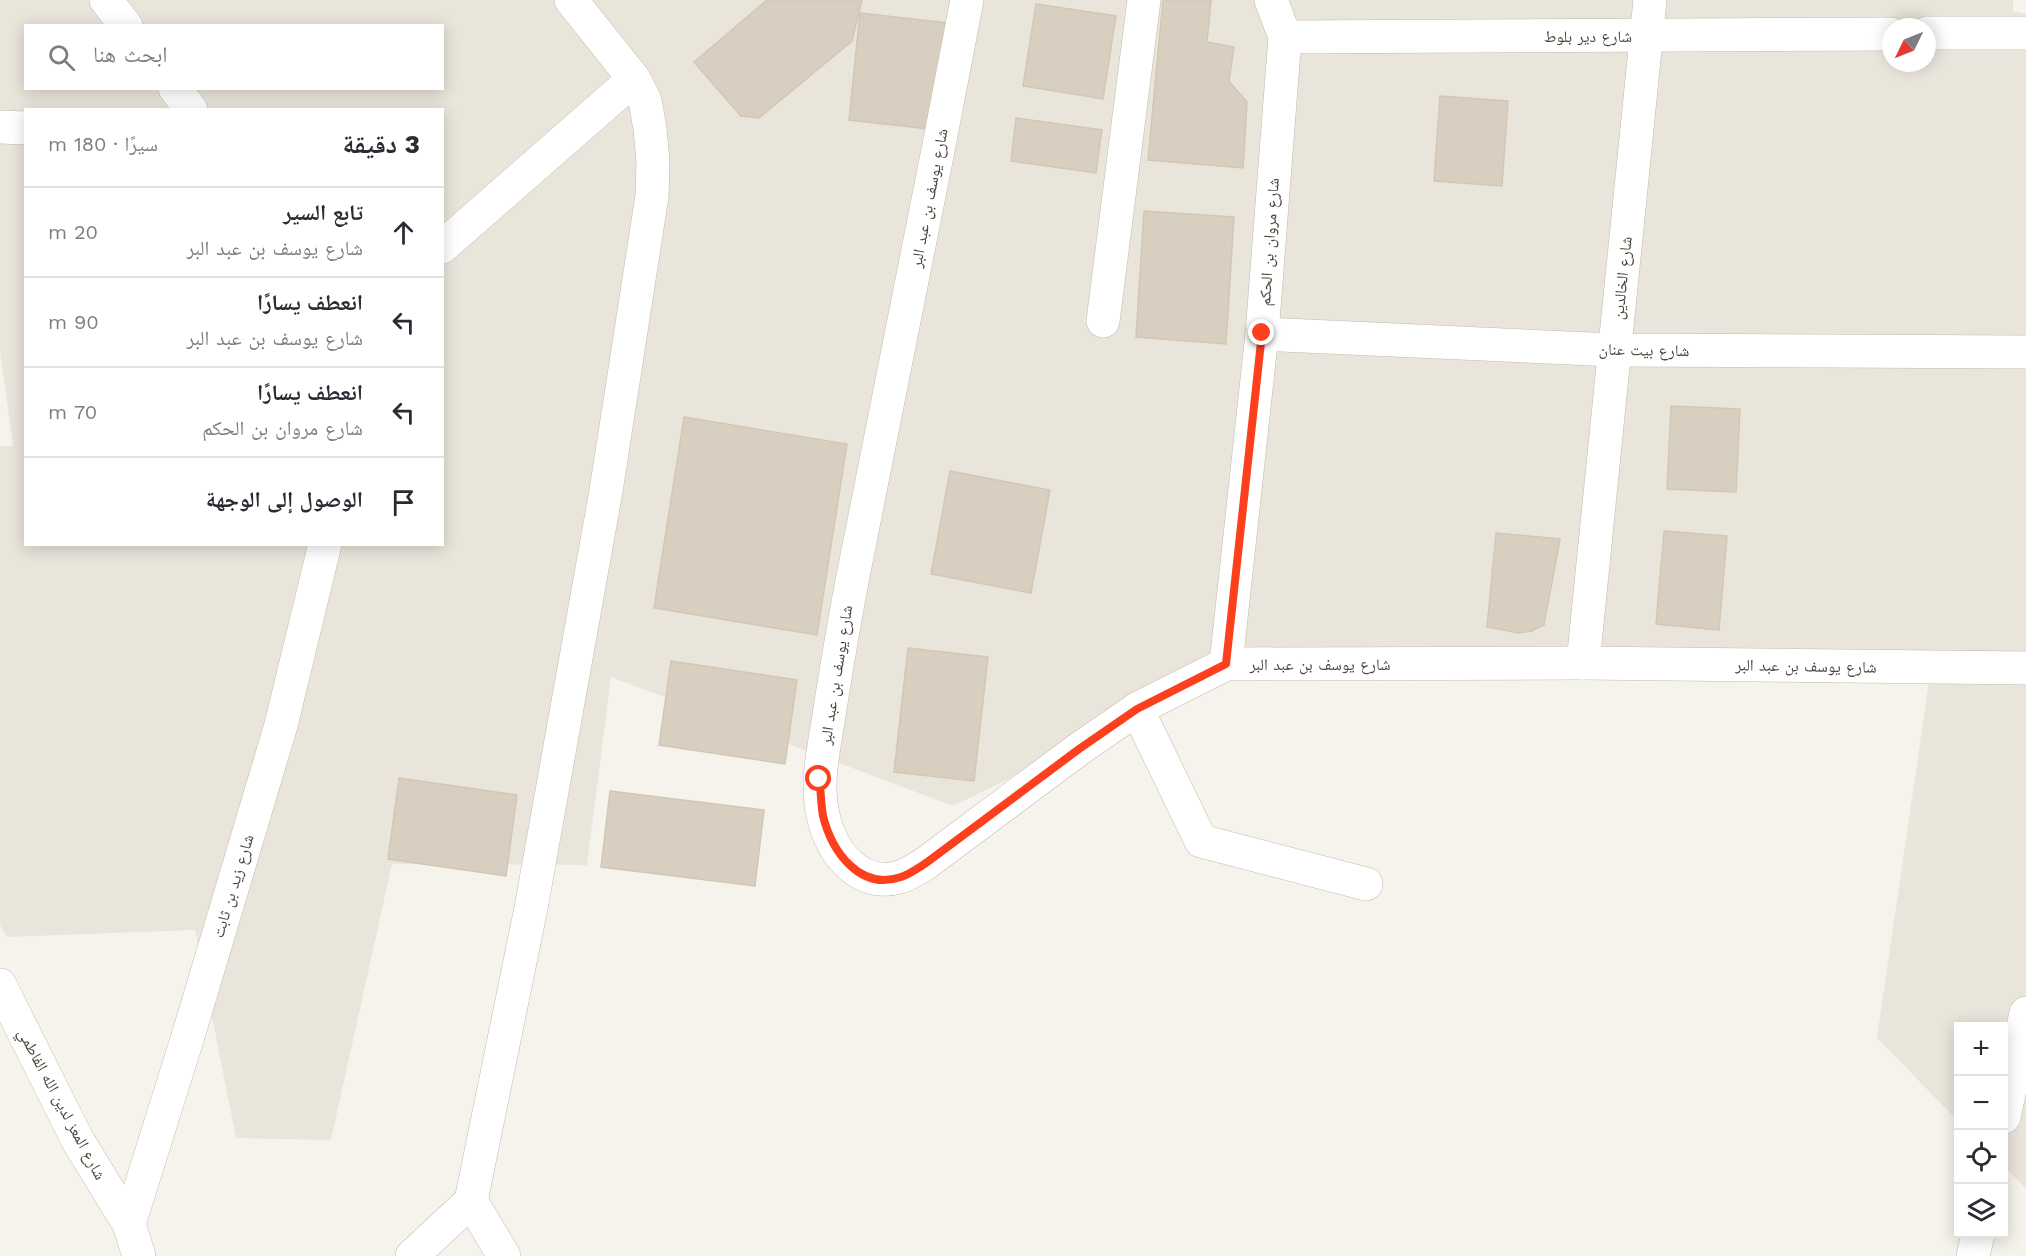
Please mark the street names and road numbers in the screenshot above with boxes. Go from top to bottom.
street label: شارع دير بلوط [1544,27,1632,47]
street label: شارع يوسف بن عبد البر [906,127,953,270]
street label: شارع مروان بن الحكم [1255,177,1284,307]
street label: شارع الخالدين [1608,235,1637,321]
street label: شارع بيت عنان [1598,340,1690,361]
street label: شارع يوسف بن عبد البر [815,604,857,747]
street label: شارع يوسف بن عبد البر [1248,655,1391,675]
street label: شارع يوسف بن عبد البر [1734,655,1877,678]
street label: شارع زيد بن ثابت [208,832,259,940]
street label: شارع المعز لدين الله الفاطمي [11,1025,110,1184]

